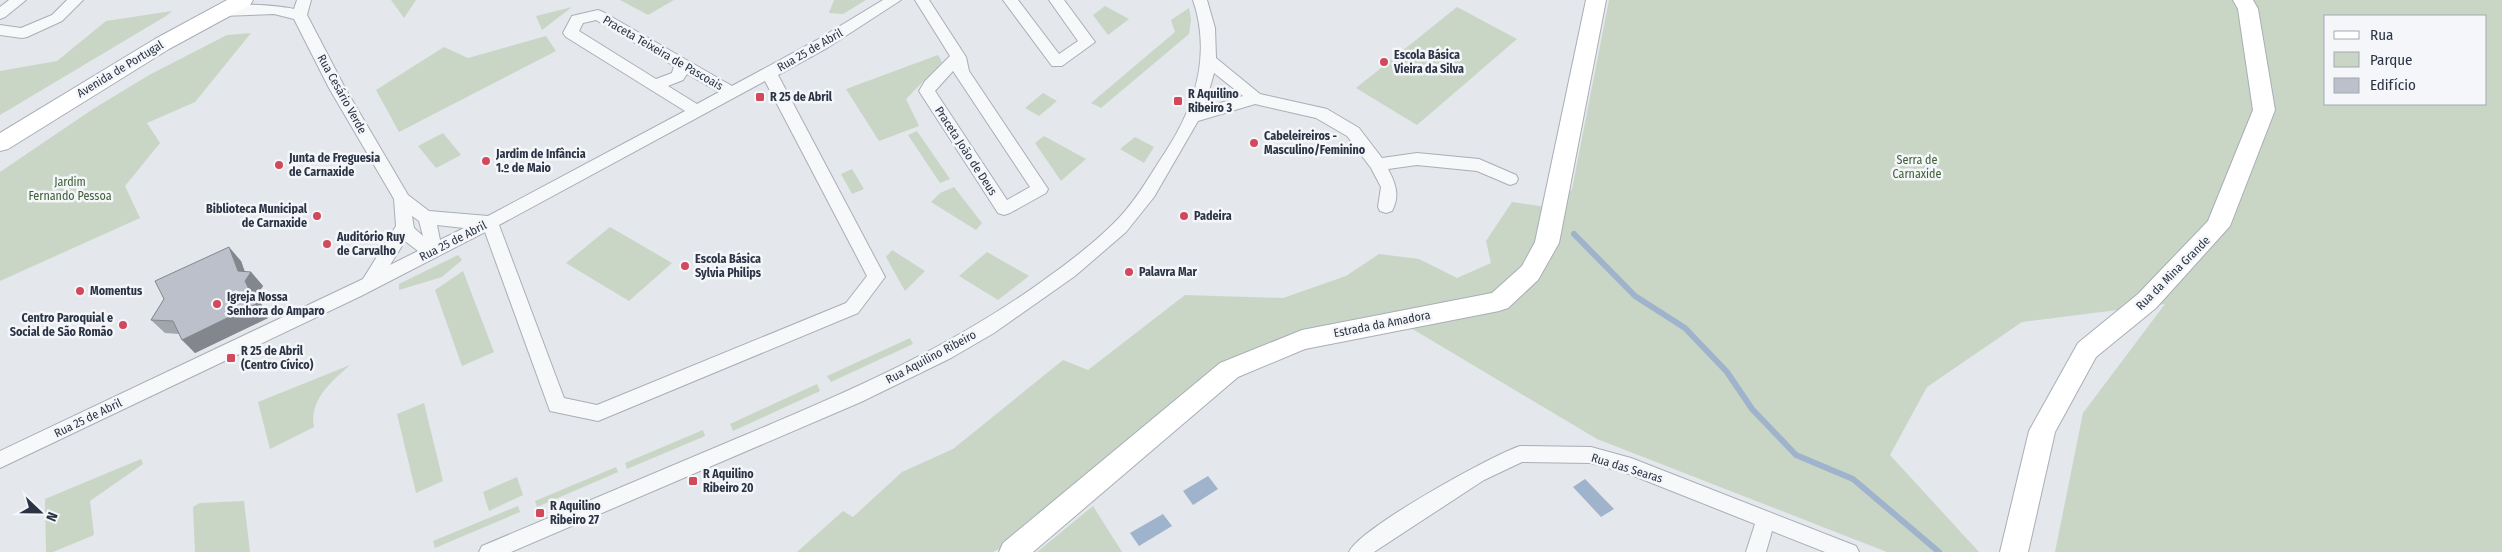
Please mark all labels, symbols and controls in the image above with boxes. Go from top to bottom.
street label: Praceta Teixeira de Pascoais [600,13,726,93]
legend [2324,15,2487,105]
street label: Rua 25 de Abril [775,26,845,74]
text: Rua [2370,26,2393,44]
street label: Avenida de Portugal [74,38,166,100]
place label: Escola Básica Vieira da Silva [1393,48,1464,76]
text: Parque [2370,51,2413,69]
street label: Rua Cesário Verde [314,52,370,136]
marker: Escola Básica Vieira da Silva [1378,56,1390,68]
text: Edifício [2370,76,2416,94]
place label: R Aquilino Ribeiro 3 [1188,87,1239,115]
place label: R 25 de Abril [770,90,833,104]
marker: R 25 de Abril [754,91,766,103]
marker: R Aquilino Ribeiro 3 [1172,95,1184,107]
street label: Praceta João de Deus [932,104,1000,198]
place label: Cabeleireiros - Masculino/Feminino [1264,129,1366,157]
marker: Cabeleireiros - Masculino/Feminino [1248,137,1260,149]
place label: Jardim de Infância 1.º de Maio [495,147,586,175]
place label: Junta de Freguesia de Carnaxide [288,151,380,179]
park label: Serra de Carnaxide [1893,153,1942,181]
marker: Jardim de Infância 1.º de Maio [480,155,492,167]
marker: Junta de Freguesia de Carnaxide [273,159,285,171]
park label: Jardim Fernando Pessoa [28,175,112,203]
place label: Biblioteca Municipal de Carnaxide [206,202,308,230]
place label: Padeira [1194,209,1232,223]
marker: Biblioteca Municipal de Carnaxide [311,210,323,222]
marker: Padeira [1178,210,1190,222]
street label: Rua 25 de Abril [417,218,489,264]
place label: Auditório Ruy de Carvalho [336,230,405,258]
street label: Rua da Mina Grande [2133,233,2213,313]
marker: Auditório Ruy de Carvalho [321,238,333,250]
place label: Escola Básica Sylvia Philips [695,252,762,280]
marker: Escola Básica Sylvia Philips [679,260,691,272]
place label: Palavra Mar [1139,265,1198,279]
marker: Palavra Mar [1123,266,1135,278]
place label: Momentus [90,284,143,298]
marker: Momentus [74,285,86,297]
place label: Igreja Nossa Senhora do Amparo [227,290,325,318]
marker: Igreja Nossa Senhora do Amparo [211,298,223,310]
street label: Estrada da Amadora [1332,308,1432,340]
place label: Centro Paroquial e Social de São Romão [10,311,114,339]
marker: Centro Paroquial e Social de São Romão [117,319,129,331]
street label: Rua Aquilino Ribeiro [883,327,979,387]
place label: R 25 de Abril (Centro Cívico) [241,344,314,372]
marker: R 25 de Abril (Centro Cívico) [225,352,237,364]
street label: Rua 25 de Abril [52,396,124,440]
street label: Rua das Searas [1590,450,1664,486]
place label: R Aquilino Ribeiro 20 [703,467,754,495]
marker: R Aquilino Ribeiro 20 [687,475,699,487]
north arrow [15,487,65,537]
place label: R Aquilino Ribeiro 27 [550,499,601,527]
marker: R Aquilino Ribeiro 27 [534,507,546,519]
text: N [42,510,61,524]

